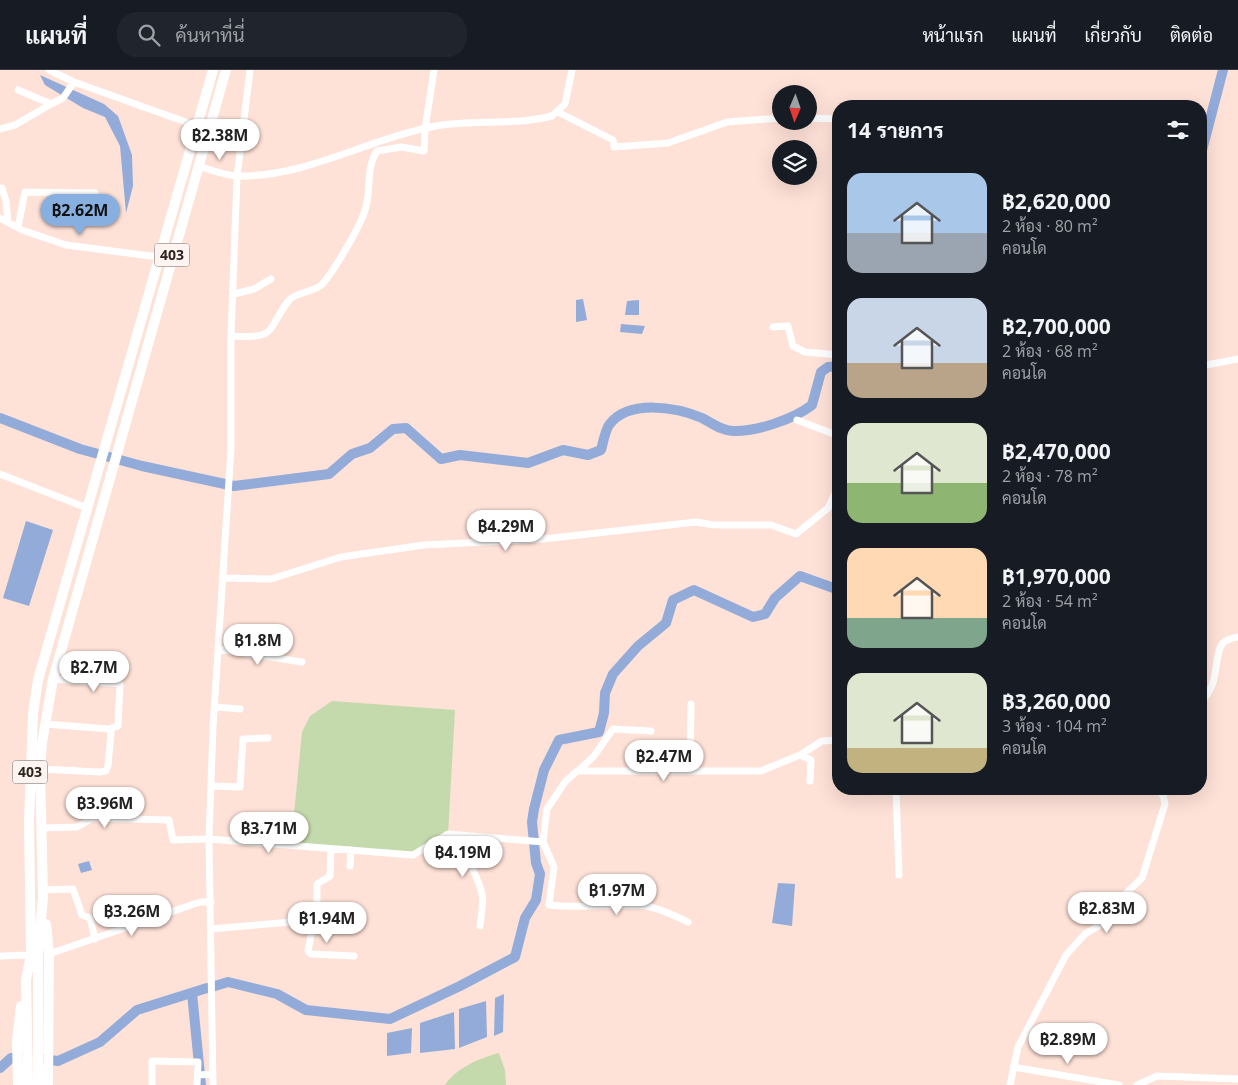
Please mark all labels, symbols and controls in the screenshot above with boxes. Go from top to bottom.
search box [117,12,467,57]
text: แผนที่ [25,18,87,51]
icon: search [135,21,163,49]
text: ค้นหาที่นี่ [175,22,245,48]
text: หน้าแรก [922,23,984,47]
text: แผนที่ [1012,23,1056,47]
text: เกี่ยวกับ [1084,23,1142,47]
text: ติดต่อ [1170,23,1213,47]
north arrow [772,85,818,130]
map controls [772,85,817,185]
text: 14 รายการ [847,116,944,144]
icon: filters [1164,116,1192,144]
pin: ฿2.38M [179,118,261,161]
text: ฿2.38M [192,124,248,146]
button: layers [772,140,817,185]
text: ฿2,620,000 [1002,187,1111,215]
icon: home [887,193,947,253]
pin: ฿2.62M [39,194,121,236]
text: ฿2.62M [52,199,108,221]
text: 2 ห้อง · 80 m² [1002,215,1097,237]
text: คอนโด [1002,237,1047,259]
road number: 403 [154,244,190,266]
text: ฿2,700,000 [1002,312,1111,340]
icon: home [887,318,947,378]
text: 2 ห้อง · 68 m² [1002,340,1097,362]
text: คอนโด [1002,362,1047,384]
text: ฿2,470,000 [1002,437,1111,465]
icon: home [887,443,947,503]
text: 2 ห้อง · 78 m² [1002,465,1097,487]
text: คอนโด [1002,487,1047,509]
pin: ฿4.29M [465,510,547,552]
text: ฿4.29M [478,515,534,537]
text: ฿1,970,000 [1002,562,1111,590]
icon: home [887,568,947,628]
text: 2 ห้อง · 54 m² [1002,590,1097,612]
text: คอนโด [1002,612,1047,634]
pin: ฿1.8M [223,624,293,666]
text: ฿1.8M [234,629,282,651]
pin: ฿2.7M [59,650,129,693]
text: ฿2.7M [70,656,118,678]
text: ฿3,260,000 [1002,687,1111,715]
icon: home [887,693,947,753]
text: 3 ห้อง · 104 m² [1002,715,1107,737]
text: คอนโด [1002,737,1047,759]
pin: ฿2.47M [623,740,705,782]
text: ฿2.47M [636,745,692,767]
road number: 403 [12,760,48,784]
pin: ฿3.96M [64,786,146,829]
text: ฿3.96M [77,792,133,814]
pin: ฿3.71M [228,812,310,854]
text: ฿3.71M [241,817,297,839]
pin: ฿4.19M [422,836,504,878]
text: ฿4.19M [435,841,491,863]
pin: ฿1.97M [576,874,658,916]
text: ฿1.97M [589,879,645,901]
pin: ฿2.83M [1066,892,1148,934]
pin: ฿3.26M [91,894,173,937]
text: ฿2.83M [1079,897,1135,919]
text: ฿3.26M [104,900,160,922]
pin: ฿1.94M [286,902,368,944]
text: ฿1.94M [299,907,355,929]
pin: ฿2.89M [1027,1022,1109,1065]
text: ฿2.89M [1040,1028,1096,1050]

